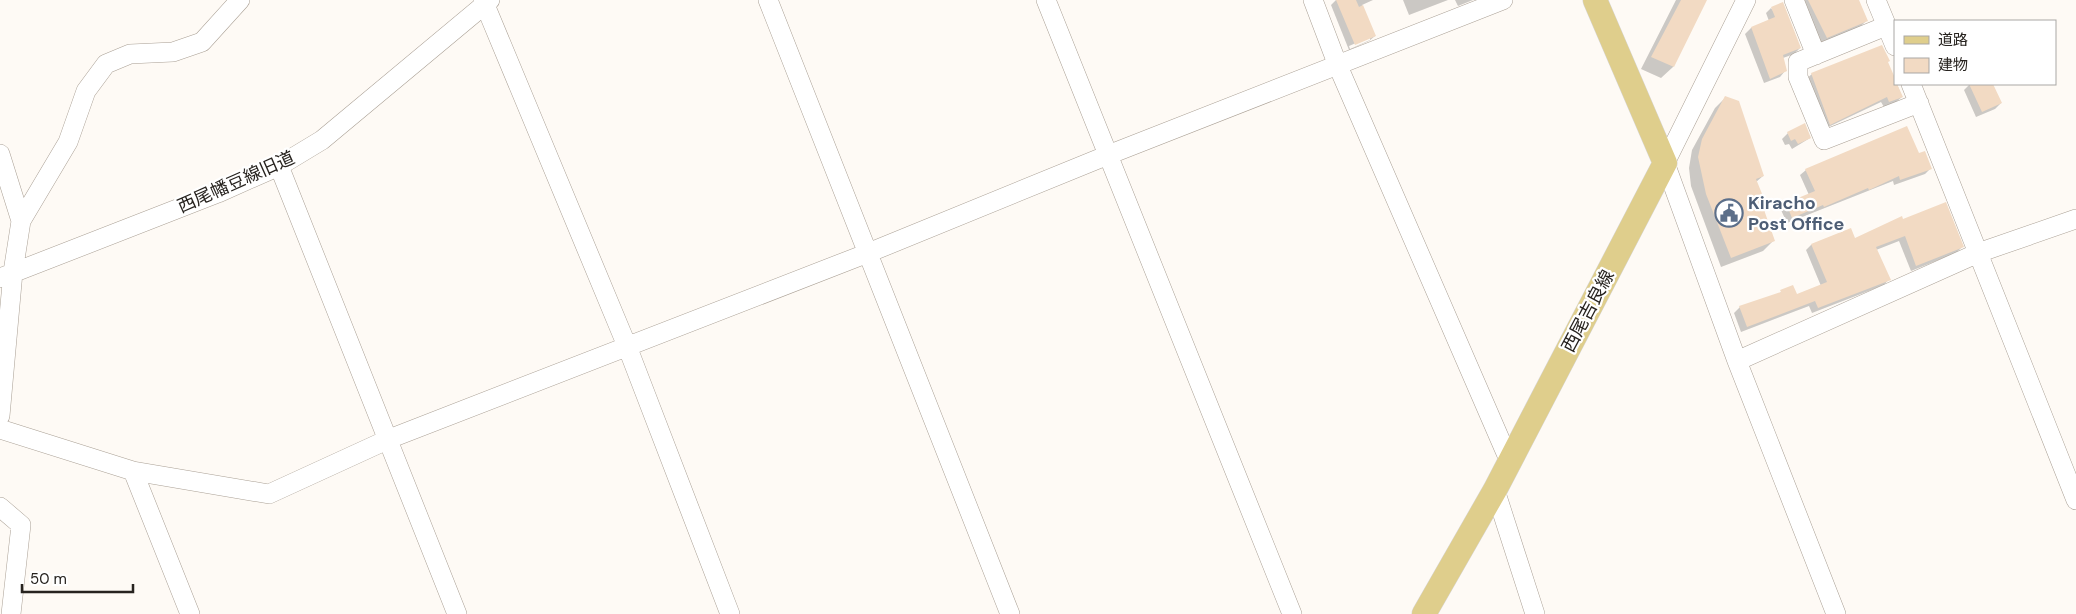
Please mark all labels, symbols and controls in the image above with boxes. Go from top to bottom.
legend [1894,20,2056,85]
text: 道路 [1938,30,1968,50]
text: 建物 [1938,55,1968,75]
street label: 西尾幡豆線旧道 [174,145,298,219]
place label: Kiracho Post Office [1748,191,1845,236]
public building icon: Kiracho Post Office [1714,198,1744,228]
street label: 西尾吉良線 [1556,266,1620,356]
scale bar [22,562,134,594]
text: 50 m [30,569,67,589]

